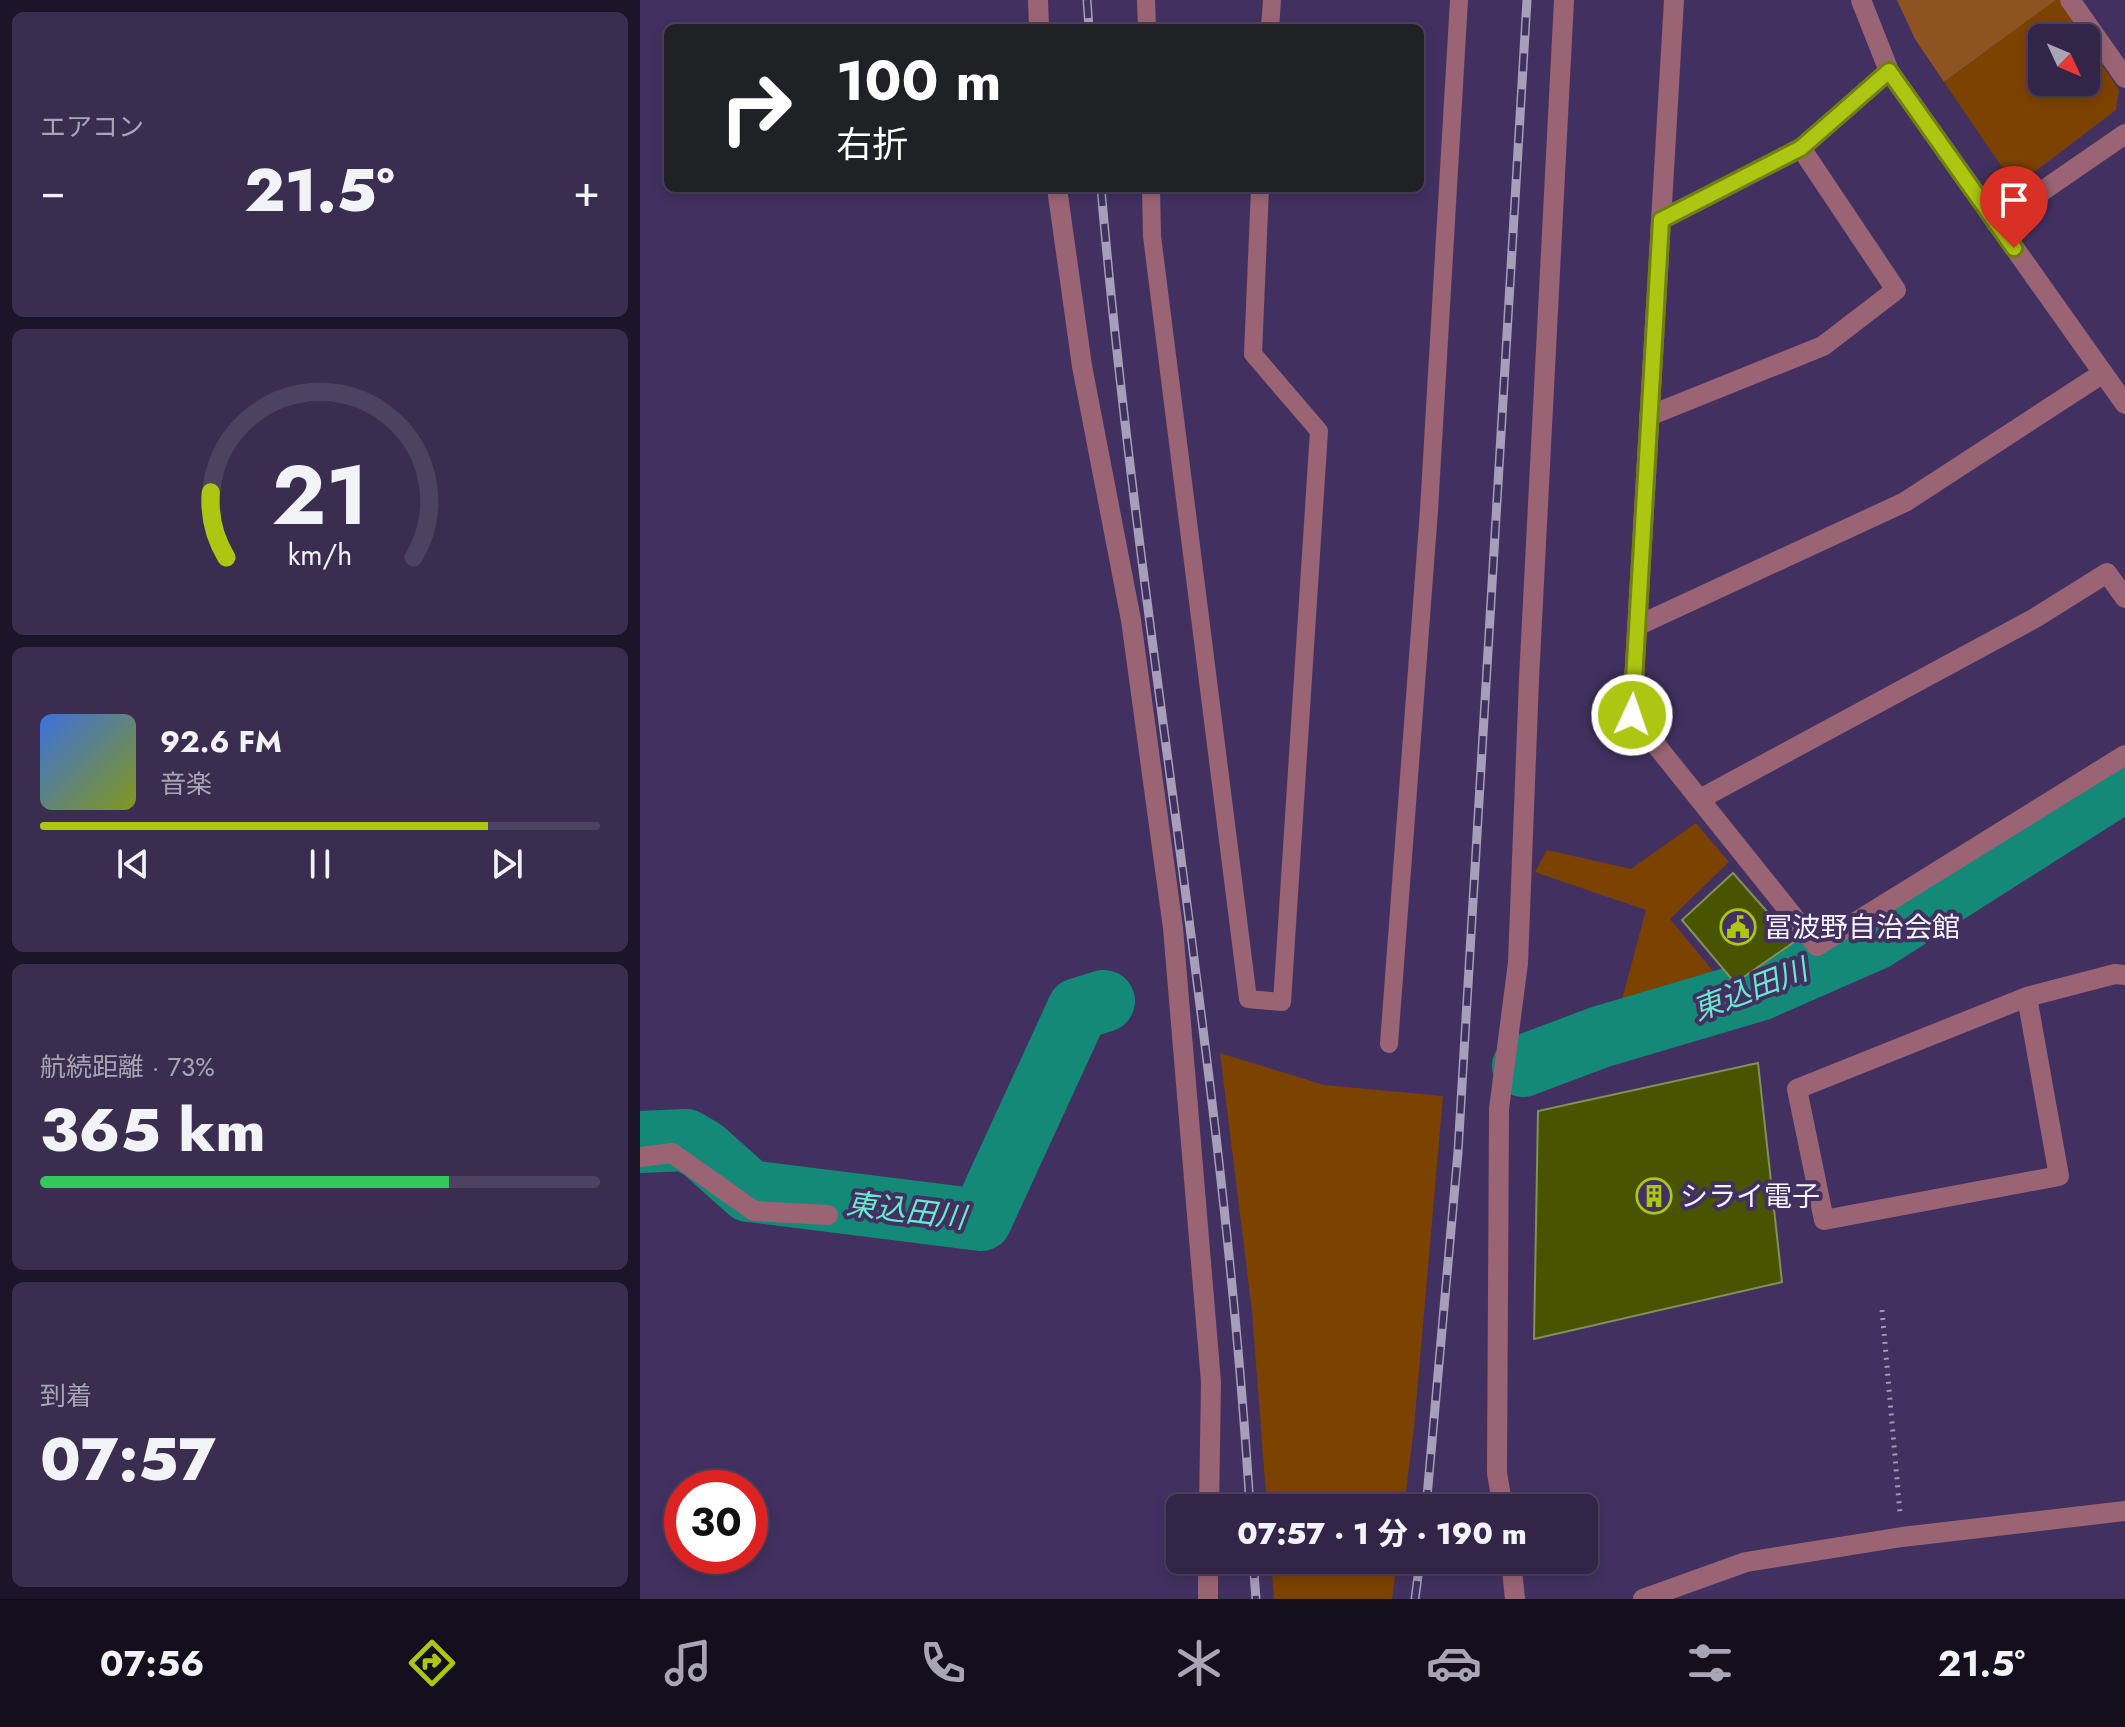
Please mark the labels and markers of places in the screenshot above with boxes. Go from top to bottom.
pin [1980,166,2048,248]
place label: 冨波野自治会館 [1764,907,1960,948]
public building icon: 冨波野自治会館 [1719,908,1757,946]
place label: シライ電子 [1680,1176,1820,1217]
building icon: シライ電子 [1635,1177,1673,1215]

